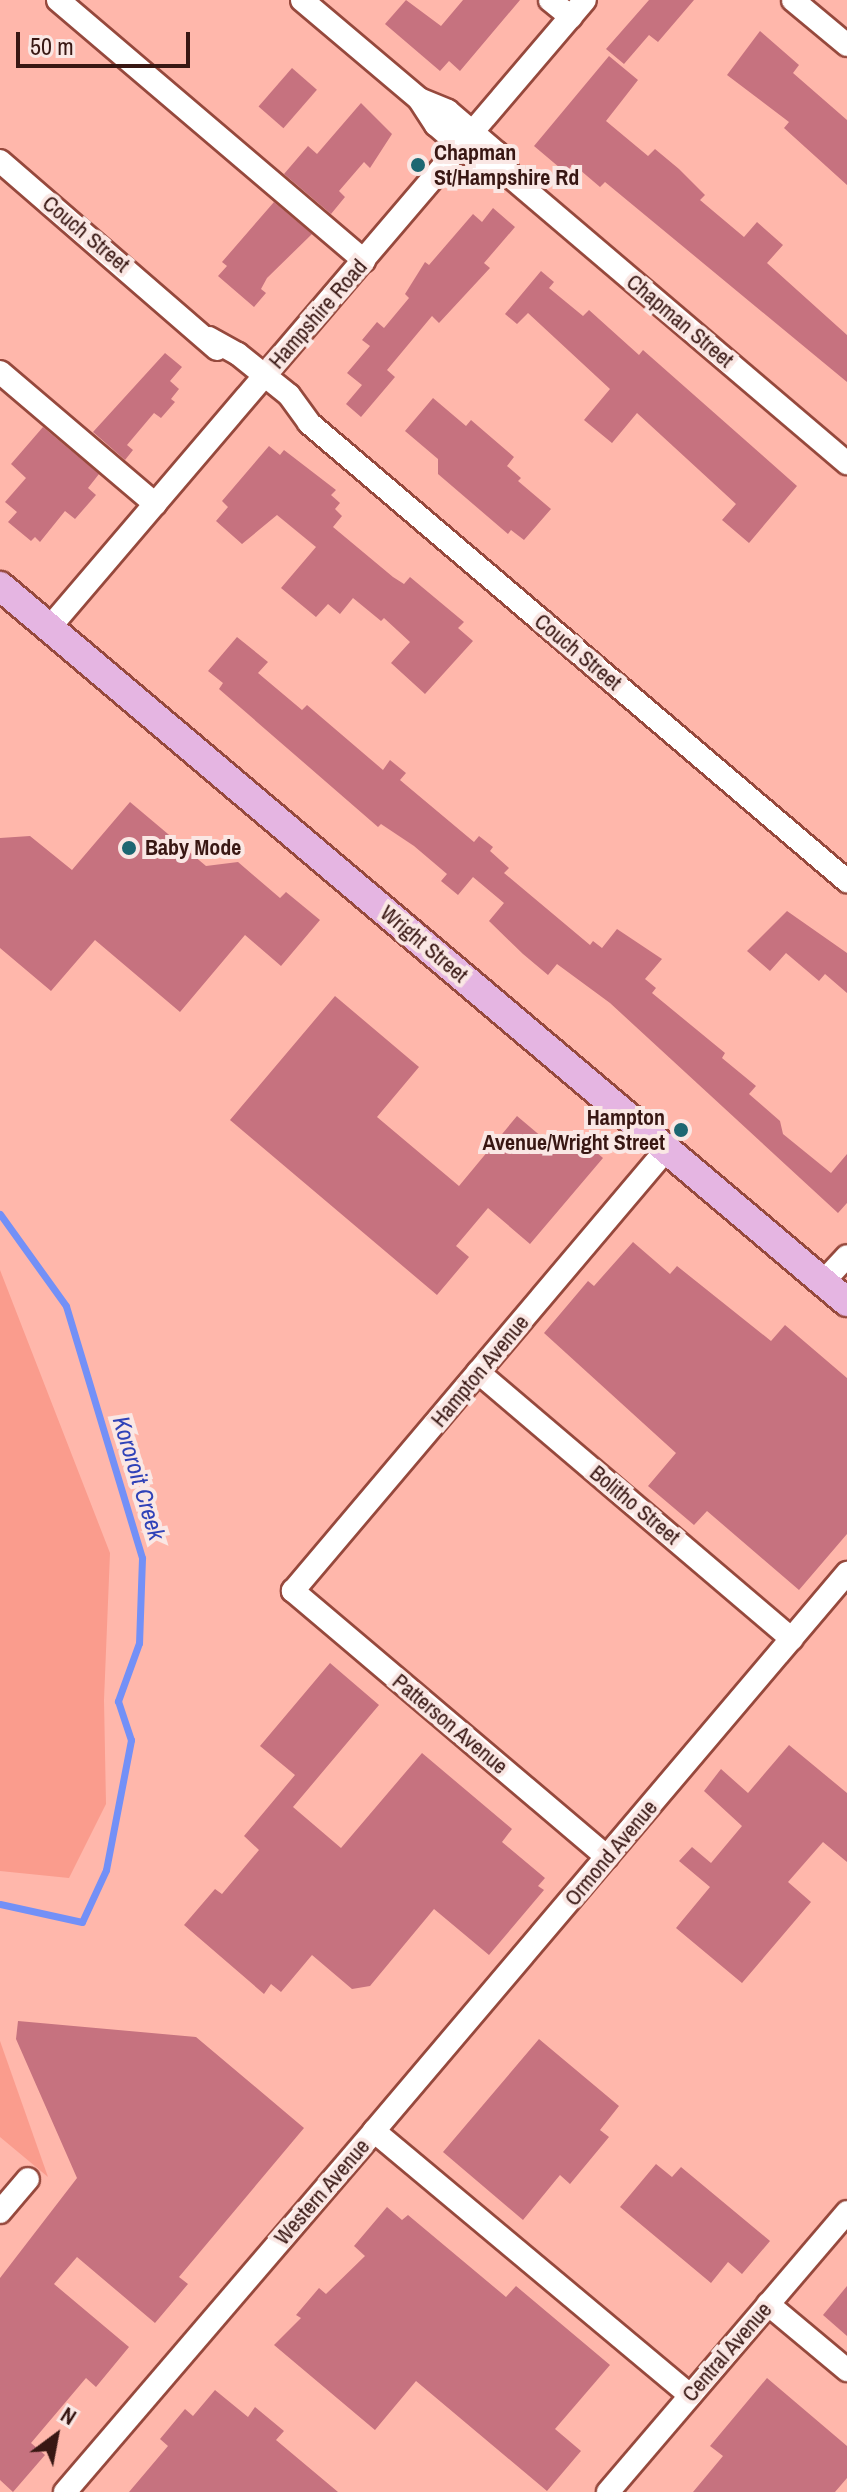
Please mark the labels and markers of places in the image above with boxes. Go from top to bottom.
place label: Chapman St/Hampshire Rd [434,139,579,190]
marker: Chapman St/Hampshire Rd [409,156,427,174]
place label: Baby Mode [145,835,241,861]
marker: Baby Mode [120,839,138,857]
place label: Hampton Avenue/Wright Street [483,1104,665,1156]
marker: Hampton Avenue/Wright Street [672,1121,690,1139]

